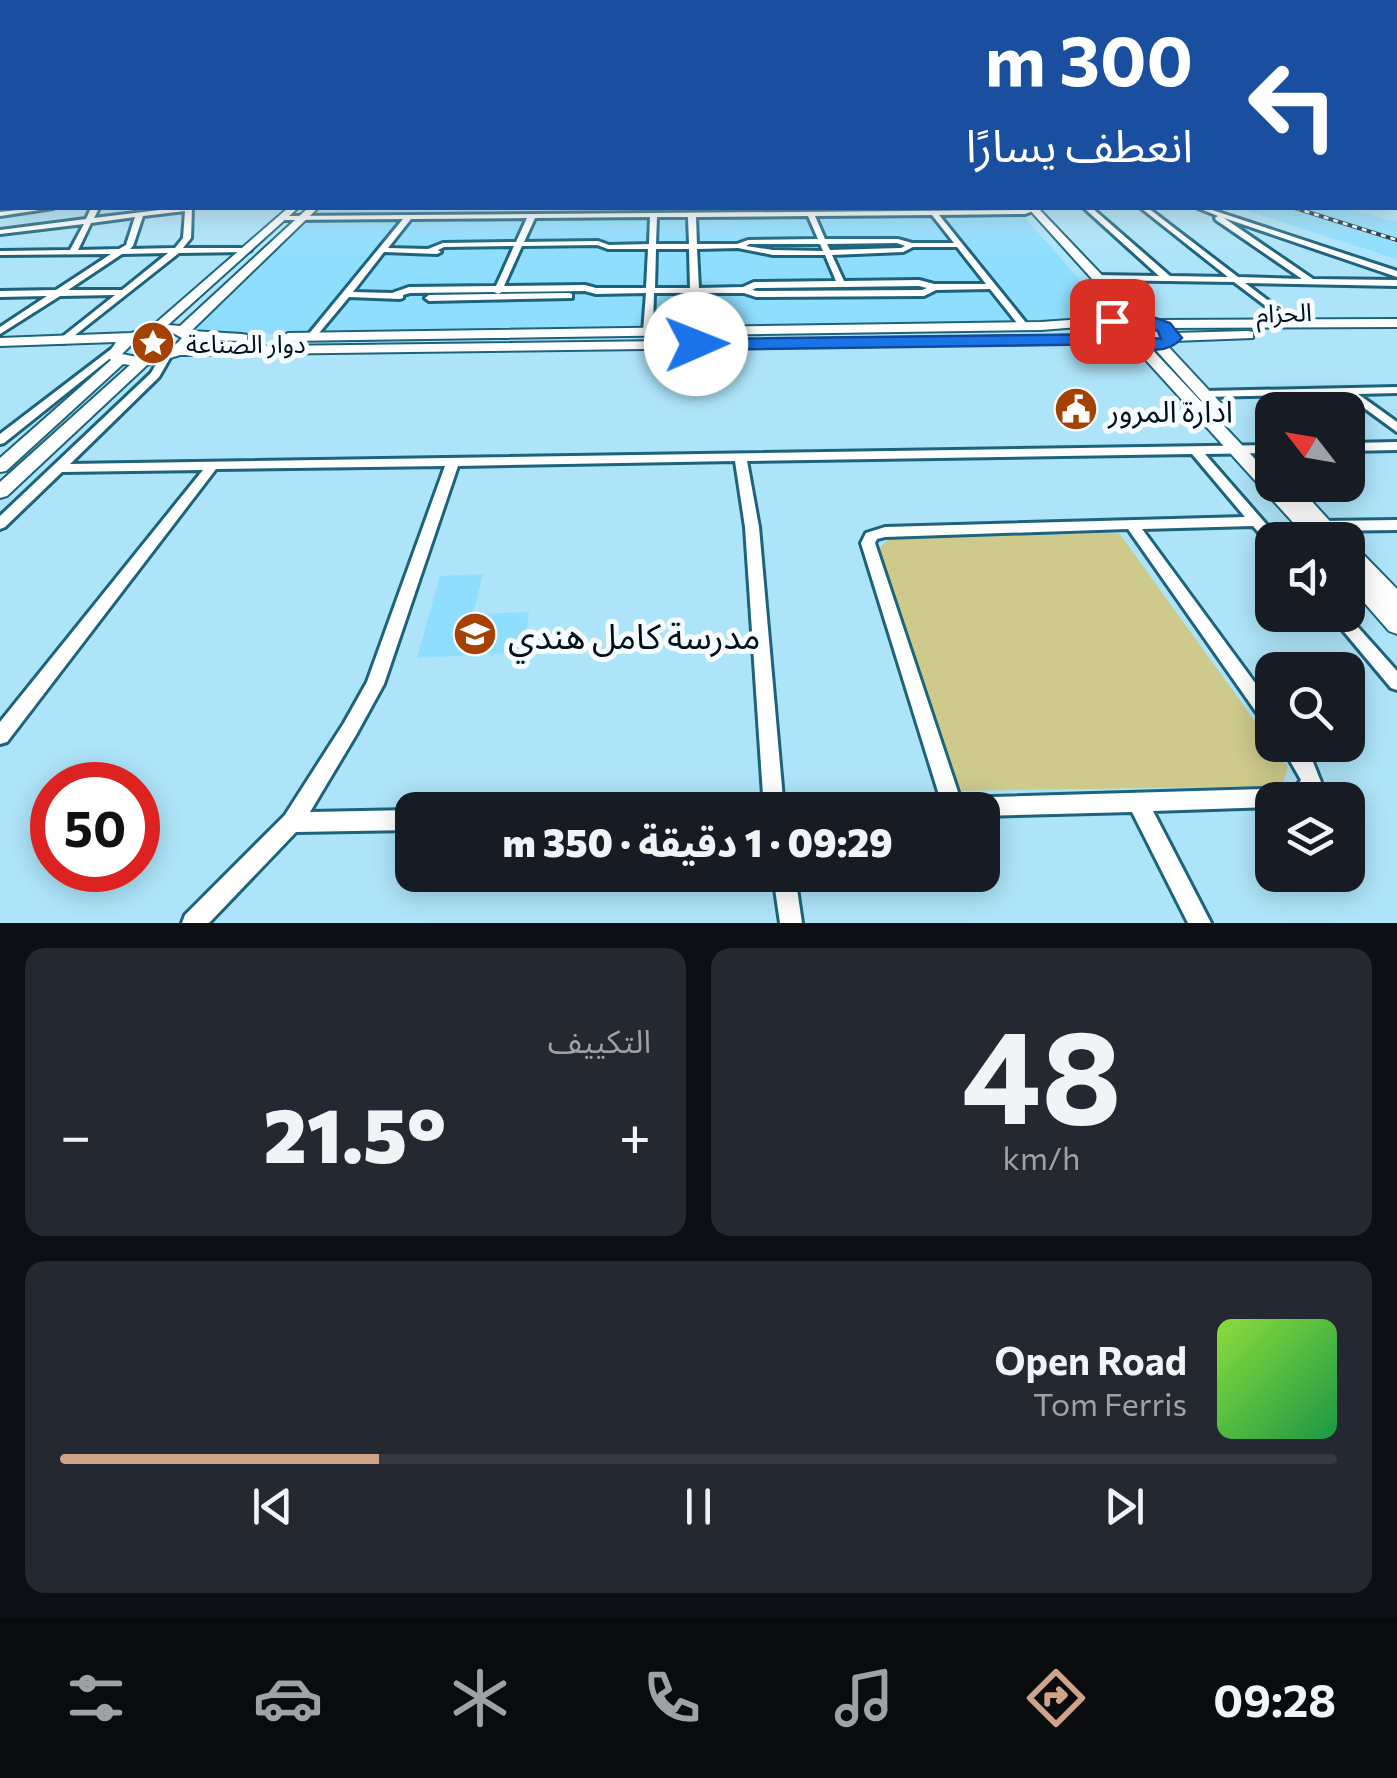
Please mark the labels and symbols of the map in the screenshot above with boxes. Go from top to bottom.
pin [1070,279,1155,364]
position arrow [644,292,748,396]
street label: الحزام [1256,296,1313,334]
place icon: دوار الصناعة [130,320,176,366]
place label: دوار الصناعة [186,328,306,359]
public building icon: ادارة المرور [1053,386,1099,432]
place label: ادارة المرور [1107,391,1233,429]
north arrow [1255,392,1365,502]
school or university icon: مدرسة كامل هندي [452,611,498,657]
place label: مدرسة كامل هندي [508,613,761,664]
speed limit sign: 50 [30,762,160,892]

